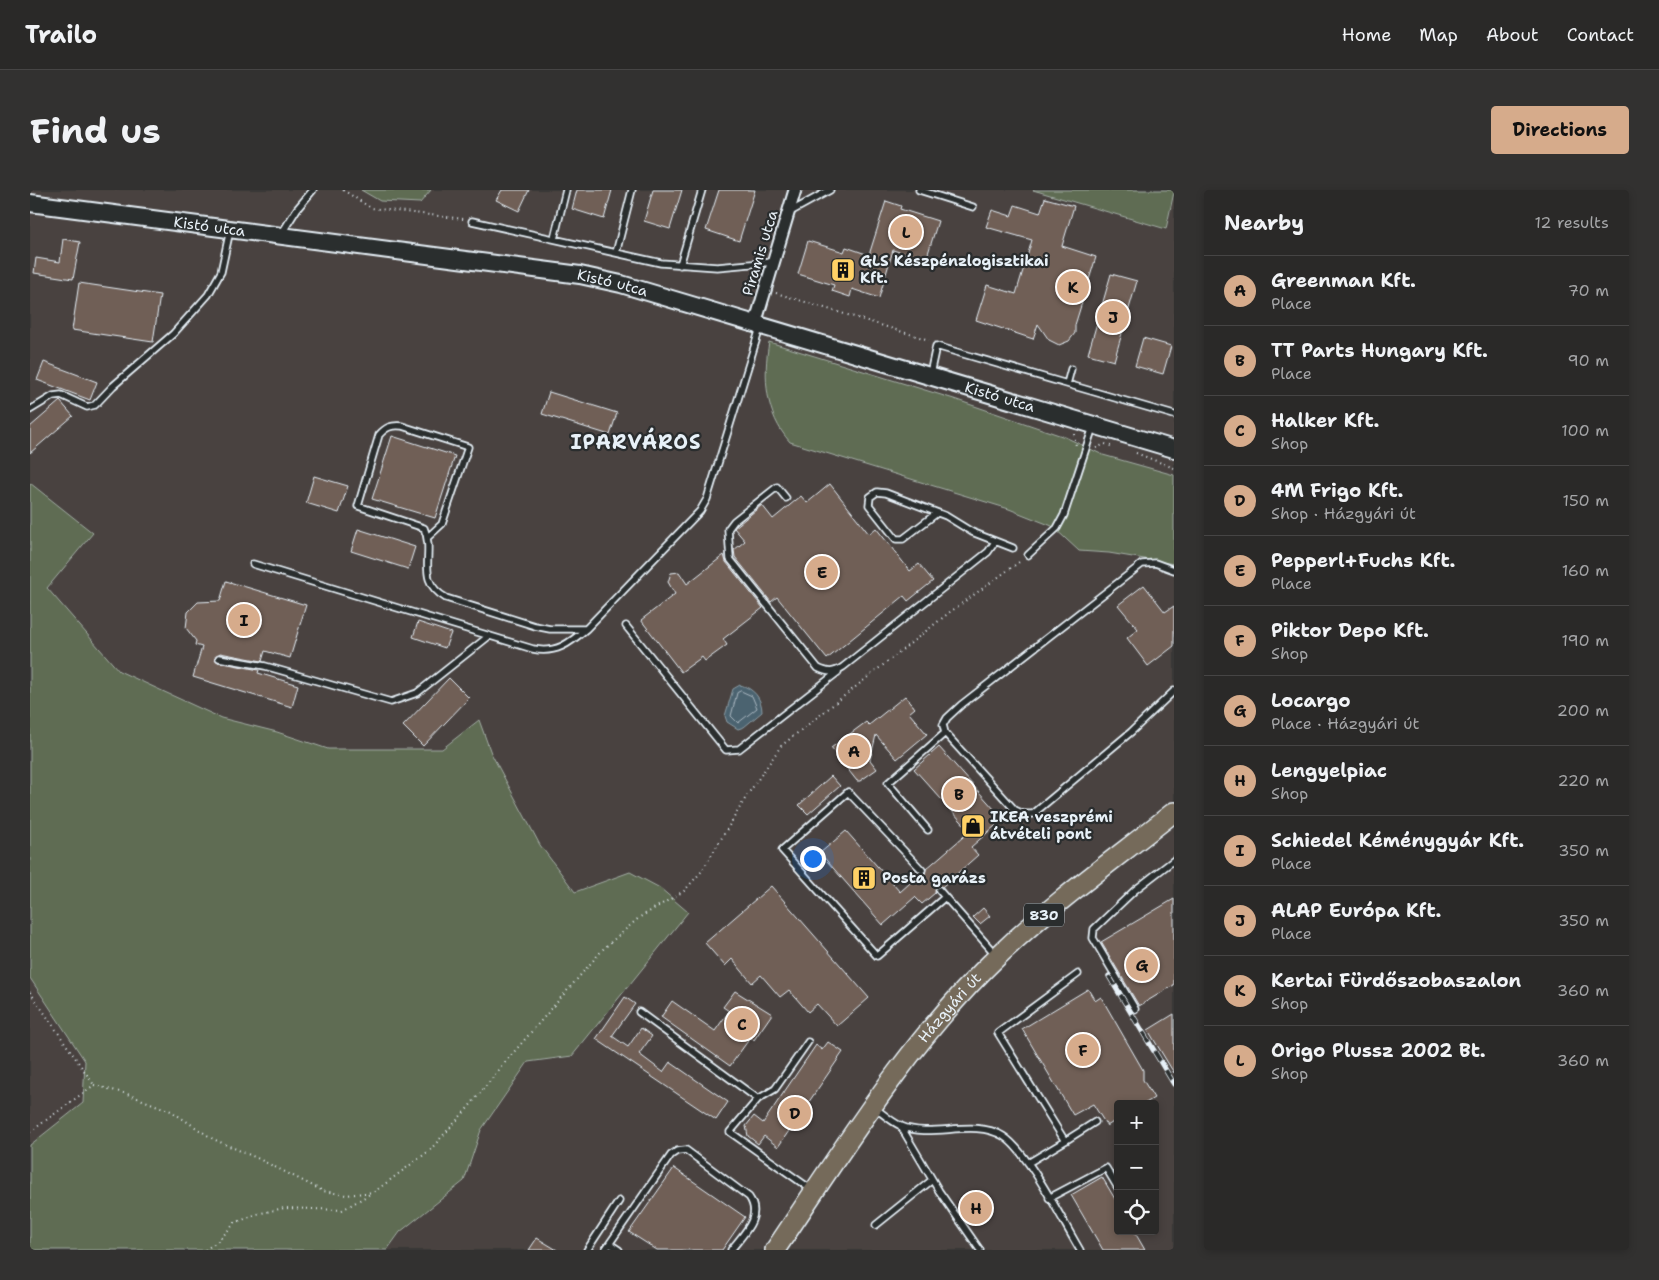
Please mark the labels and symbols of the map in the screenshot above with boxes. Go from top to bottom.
street label: Piramis utca [737,207,783,298]
street label: Kistó utca [172,212,247,241]
pin: L [890,213,922,251]
place label: GLS Készpénzlogisztikai Kft. [860,251,1049,288]
building icon: GLS Készpénzlogisztikai Kft. [830,257,856,283]
street label: Kistó utca [575,265,651,302]
pin: K [1057,268,1089,306]
pin: J [1097,298,1129,336]
street label: Kistó utca [962,377,1038,417]
district label: IPARVÁROS [570,427,702,455]
pin: E [806,553,838,591]
pin: I [228,601,260,639]
pin: A [838,732,870,770]
pin: B [943,775,975,813]
place label: IKEA veszprémi átvételi pont [990,807,1113,844]
shop icon: IKEA veszprémi átvételi pont [960,813,986,839]
your location [800,846,826,872]
building icon: Posta garázs [851,865,877,891]
place label: Posta garázs [882,868,986,888]
road number: 830 [1024,904,1064,926]
pin: G [1126,946,1158,984]
street label: Házgyári út [914,968,986,1047]
pin: C [726,1005,758,1043]
pin: F [1067,1031,1099,1069]
pin: D [779,1094,811,1132]
pin: H [960,1189,992,1227]

